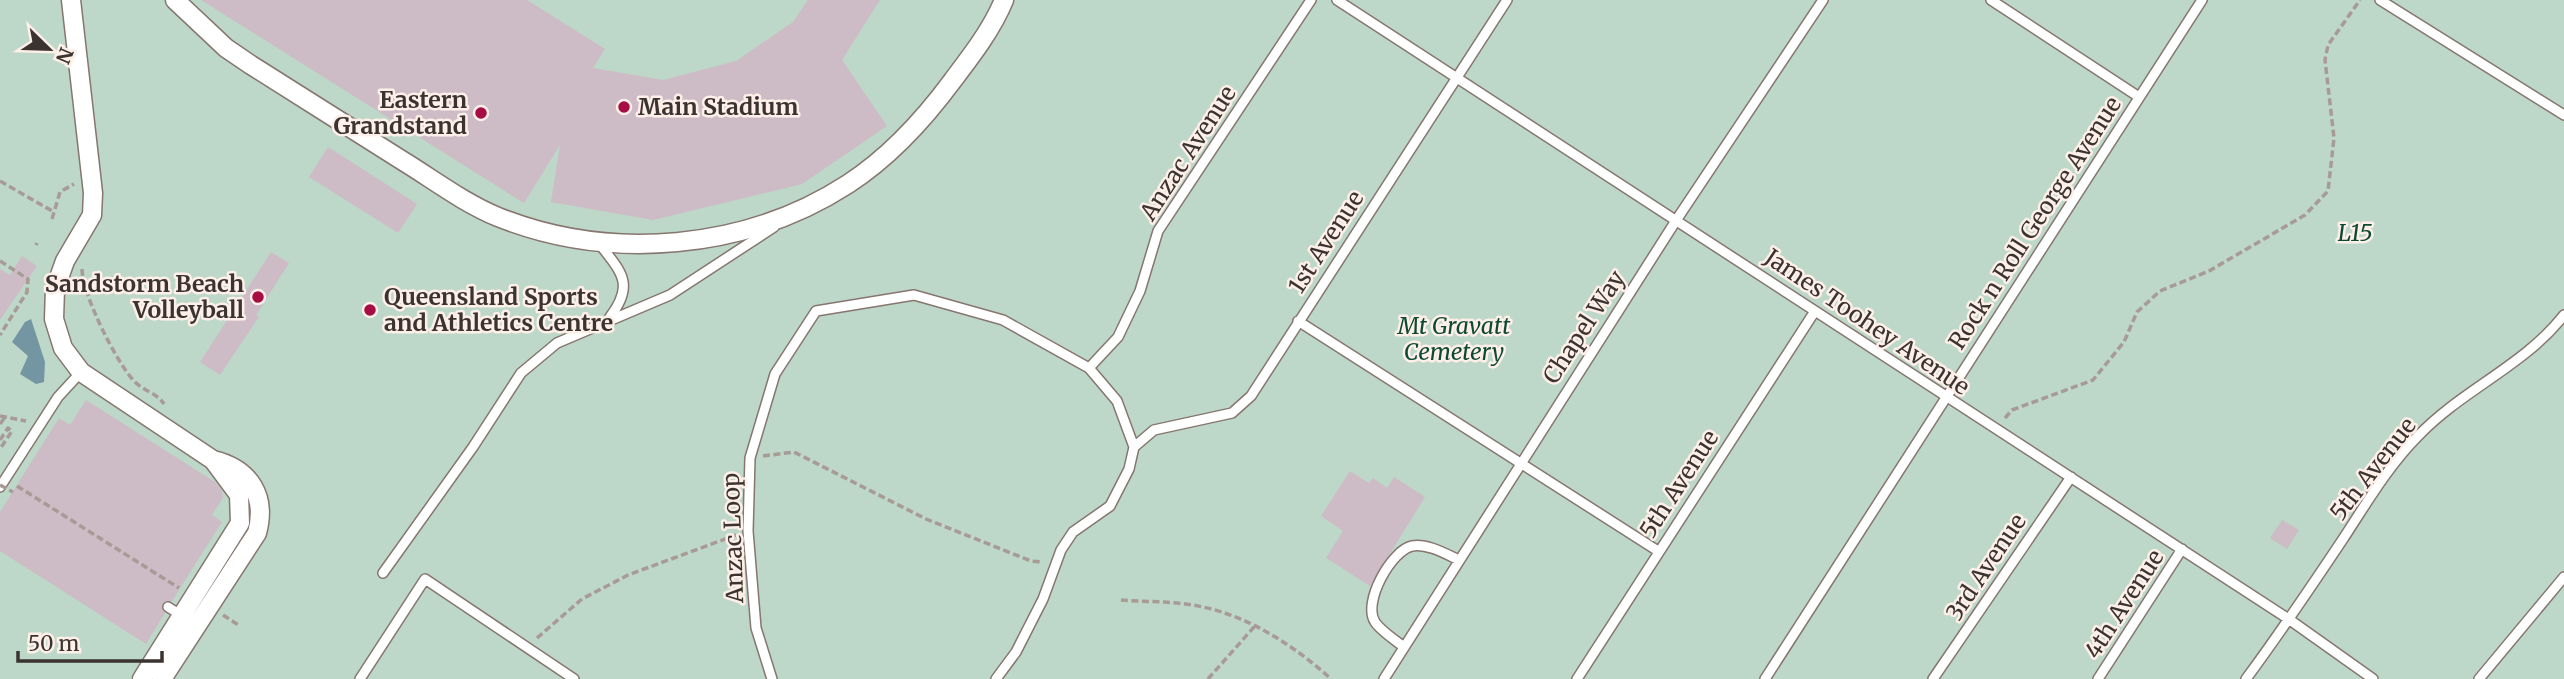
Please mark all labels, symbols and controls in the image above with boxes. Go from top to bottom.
north arrow [14,14,84,84]
text: N [51,44,79,67]
street label: Anzac Avenue [1133,80,1242,226]
place label: Eastern Grandstand [334,85,467,140]
street label: Rock n Roll George Avenue [1942,91,2127,354]
place label: Main Stadium [638,92,798,121]
marker: Main Stadium [616,99,632,115]
marker: Eastern Grandstand [473,105,489,121]
street label: 1st Avenue [1282,185,1370,299]
park label: L15 [2338,218,2373,247]
street label: James Toohey Avenue [1758,242,1975,401]
street label: Chapel Way [1536,264,1631,389]
place label: Sandstorm Beach Volleyball [45,269,245,324]
place label: Queensland Sports and Athletics Centre [384,282,613,337]
marker: Sandstorm Beach Volleyball [250,289,266,305]
marker: Queensland Sports and Athletics Centre [362,302,378,318]
park label: Mt Gravatt Cemetery [1397,311,1510,366]
street label: 5th Avenue [2323,411,2422,526]
street label: 5th Avenue [1633,424,1724,543]
street label: Anzac Loop [716,473,749,605]
street label: 3rd Avenue [1939,508,2032,626]
street label: 4th Avenue [2078,544,2170,664]
scale bar [18,620,161,664]
text: 50 m [28,630,79,657]

